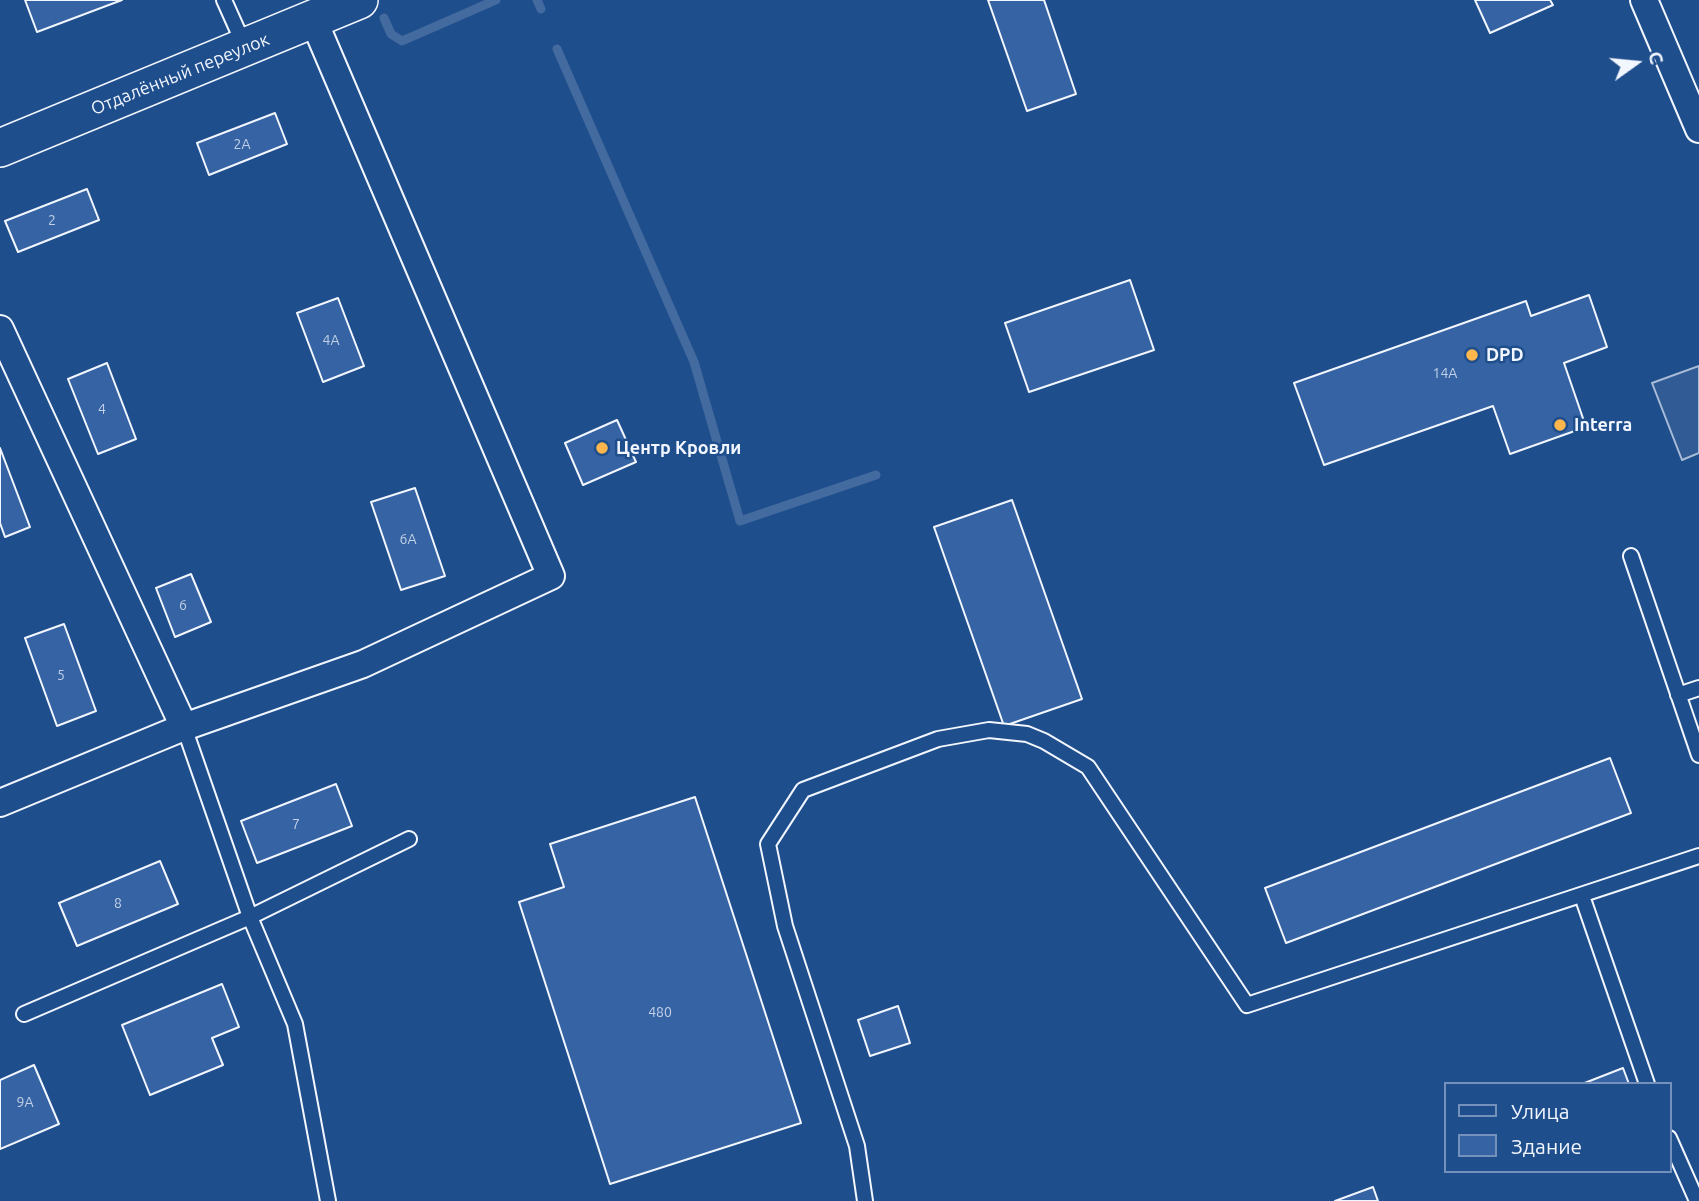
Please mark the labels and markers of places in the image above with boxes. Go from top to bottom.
place label: DPD [1486,344,1524,366]
marker: DPD [1464,347,1480,363]
place label: Interra [1574,414,1632,436]
marker: Interra [1552,417,1568,433]
place label: Центр Кровли [616,437,741,459]
marker: Центр Кровли [594,440,610,456]

